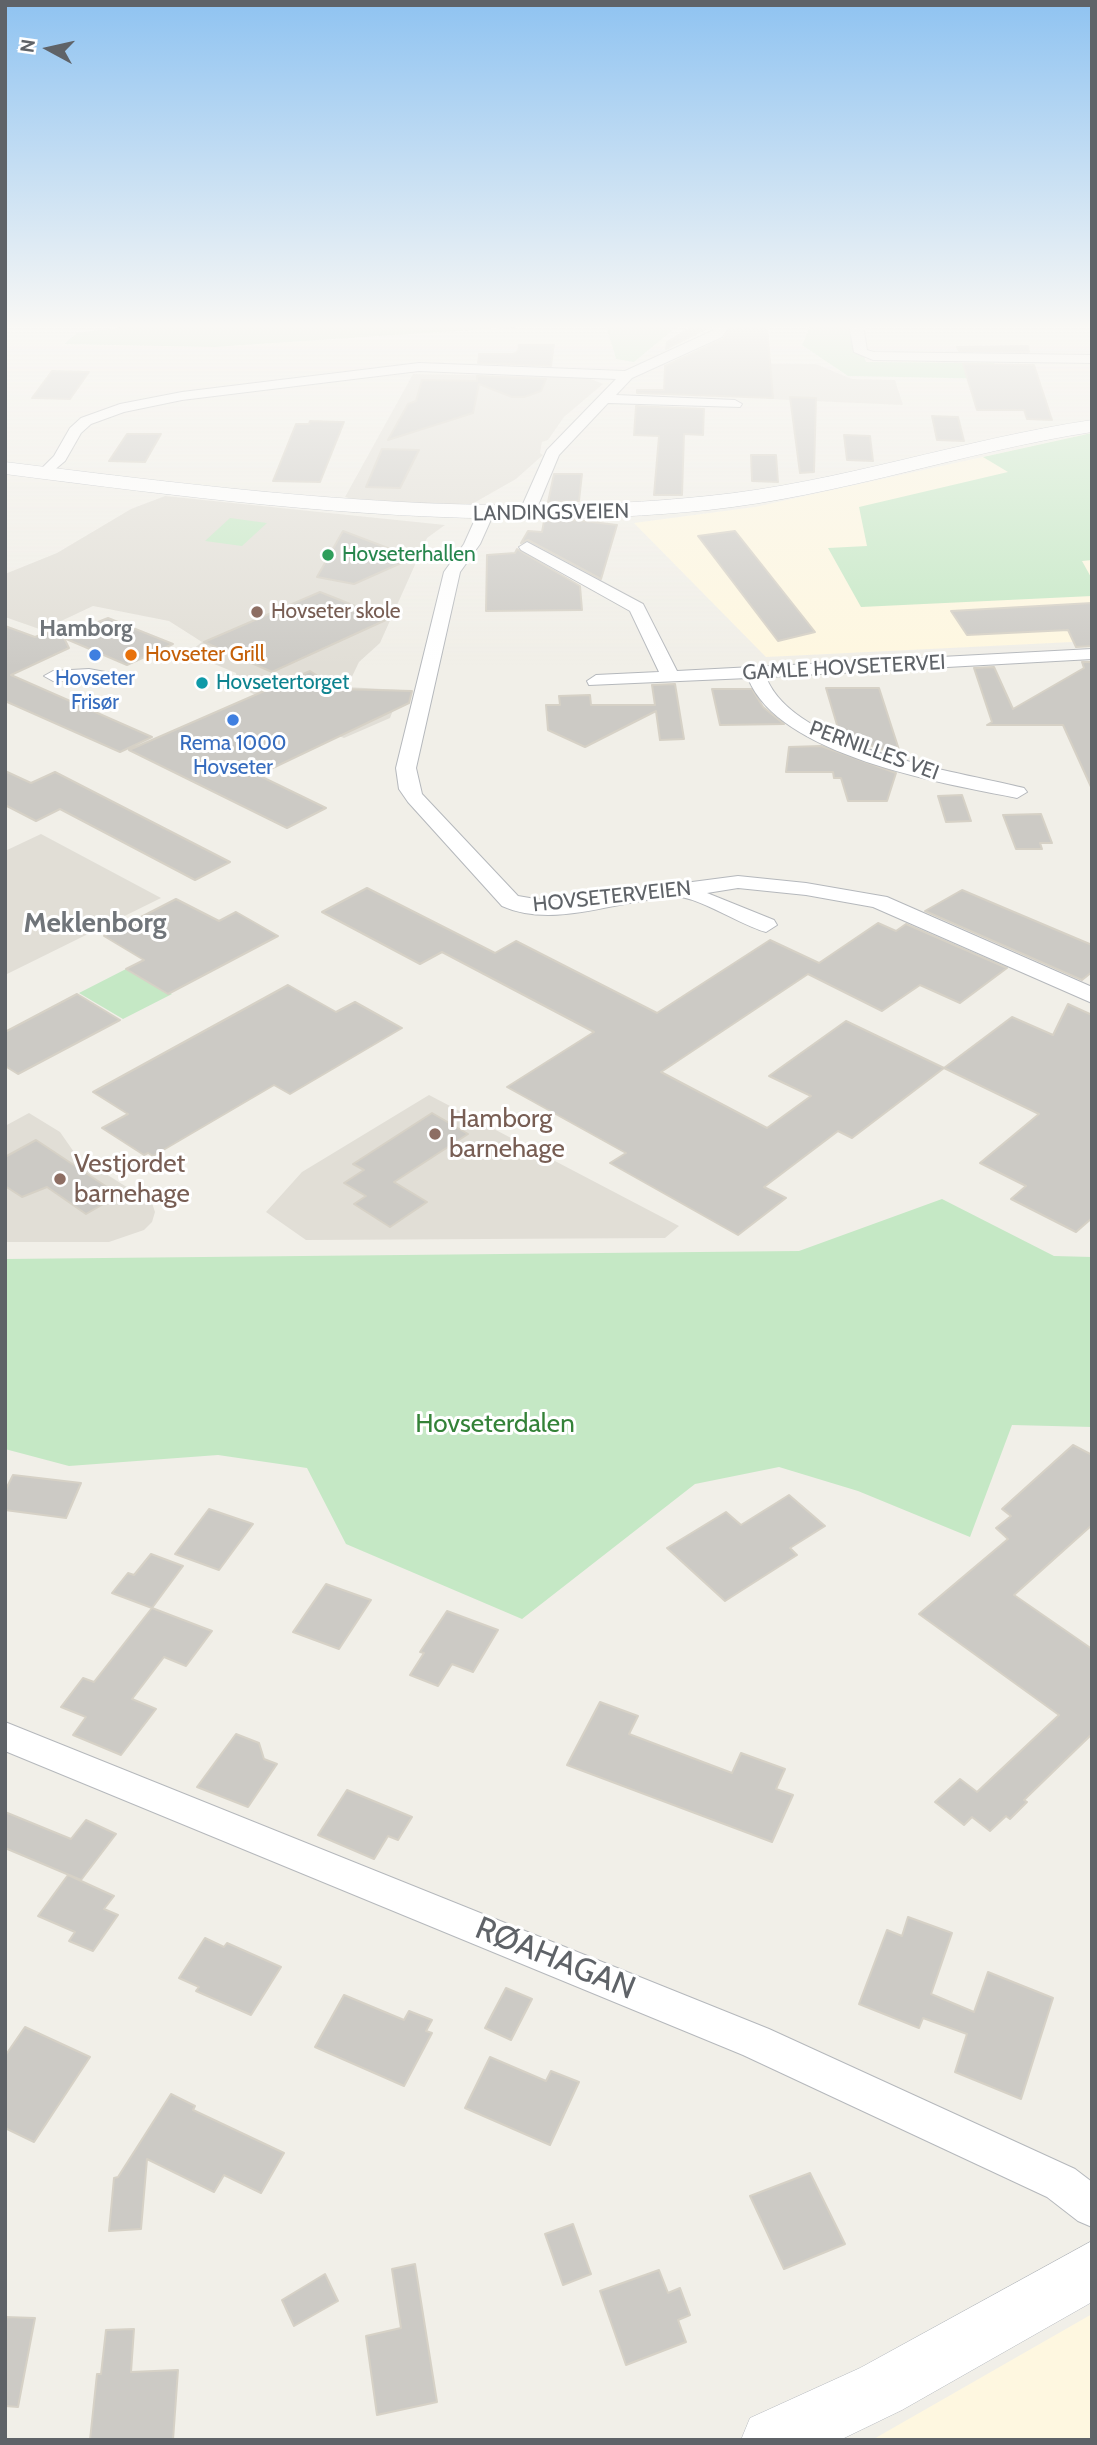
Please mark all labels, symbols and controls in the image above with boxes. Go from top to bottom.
north arrow [14,14,84,84]
text: N [15,38,40,54]
street label: LANDINGSVEIEN [473,499,629,527]
place label: Hovseterhallen [342,542,476,568]
marker: Hovseterhallen [320,547,336,563]
place label: Hovseter skole [271,599,400,625]
marker: Hovseter skole [249,604,265,620]
district label: Hamborg [39,615,133,643]
place label: Hovseter Grill [145,642,265,668]
marker: Hovseter Frisør [87,647,103,663]
marker: Hovseter Grill [123,647,139,663]
street label: GAMLE HOVSETERVEI [742,650,946,686]
place label: Hovseter Frisør [55,666,135,716]
place label: Hovsetertorget [216,670,349,696]
marker: Hovsetertorget [194,675,210,691]
marker: Rema 1000 Hovseter [225,712,241,728]
street label: PERNILLES VEI [806,716,942,786]
place label: Rema 1000 Hovseter [179,731,287,781]
street label: HOVSETERVEIEN [532,876,692,918]
district label: Meklenborg [23,907,167,941]
place label: Hamborg barnehage [449,1103,565,1164]
marker: Hamborg barnehage [427,1126,443,1142]
place label: Vestjordet barnehage [74,1148,190,1210]
marker: Vestjordet barnehage [52,1171,68,1187]
park label: Hovseterdalen [415,1408,575,1440]
street label: RØAHAGAN [469,1910,641,2008]

